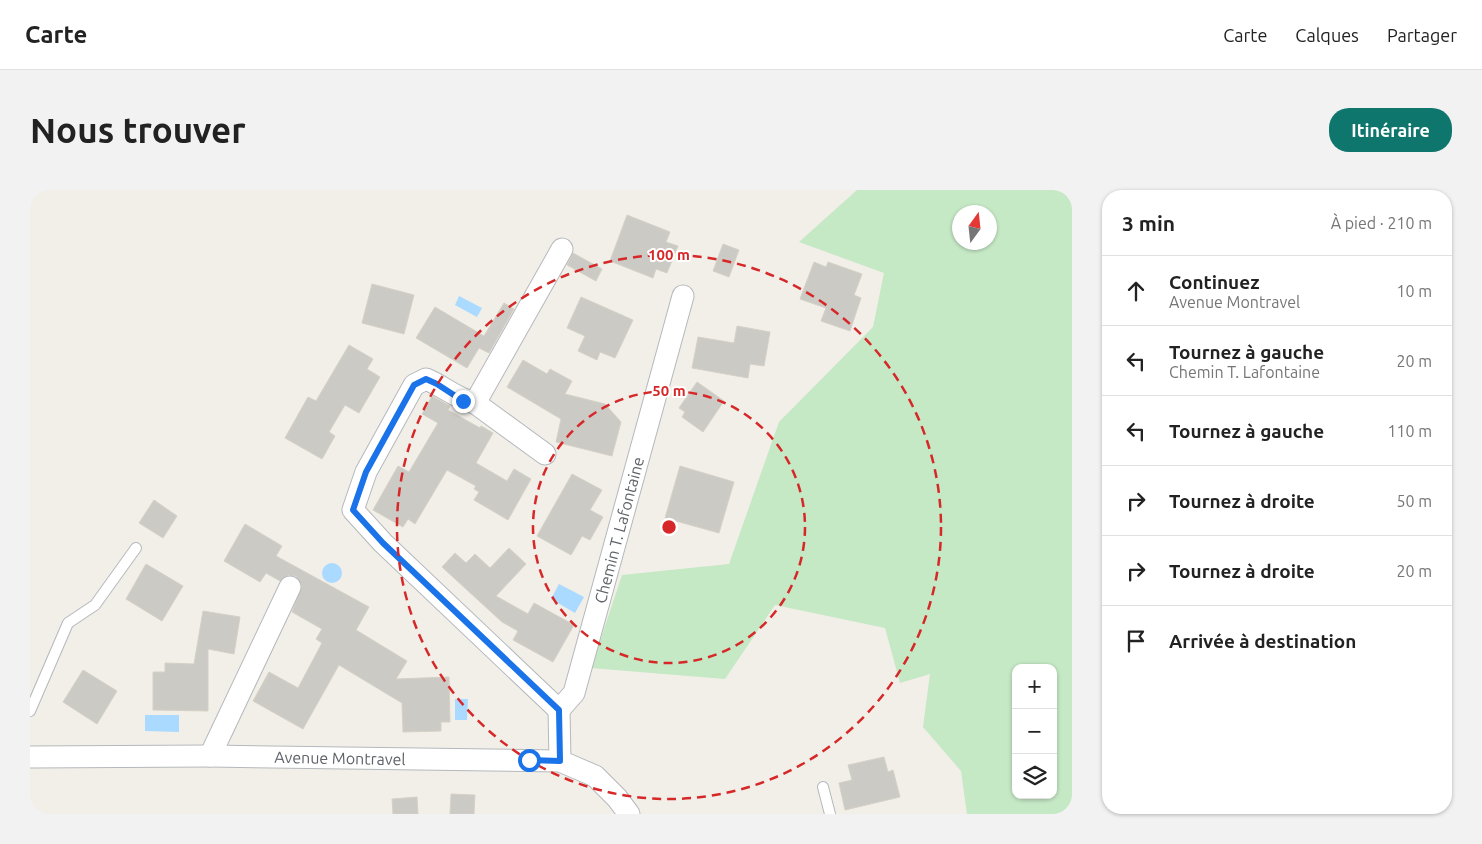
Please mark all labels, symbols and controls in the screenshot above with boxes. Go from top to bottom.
text: Carte [25,21,87,48]
text: Carte [1223,25,1267,45]
text: Calques [1295,25,1359,45]
text: Partager [1387,25,1457,45]
button: Itinéraire [1329,108,1452,152]
text: Nous trouver [30,110,246,150]
north arrow [952,205,997,250]
text: 3 min [1122,211,1175,235]
text: À pied · 210 m [1331,214,1432,232]
text: 100 m [648,246,690,263]
text: Continuez [1169,271,1259,293]
icon: ahead [1122,277,1150,305]
text: 10 m [1396,282,1432,300]
text: Avenue Montravel [1169,293,1300,311]
text: Tournez à gauche [1169,341,1324,363]
icon: left [1122,347,1150,375]
text: 20 m [1396,352,1432,370]
text: Chemin T. Lafontaine [1169,363,1320,381]
text: 50 m [652,382,686,399]
route end [452,390,475,413]
icon: left [1122,417,1150,445]
text: Tournez à gauche [1169,420,1324,442]
text: 110 m [1387,422,1432,440]
street label: Chemin T. Lafontaine [591,455,647,605]
icon: right [1122,487,1150,515]
text: Tournez à droite [1169,490,1315,512]
text: 50 m [1396,492,1432,510]
centre of rings [660,518,678,536]
icon: right [1122,557,1150,585]
text: Tournez à droite [1169,560,1315,582]
text: 20 m [1396,562,1432,580]
icon: arrive [1122,627,1150,655]
text: Arrivée à destination [1169,630,1356,652]
map controls [1012,664,1057,799]
button: + [1012,664,1057,709]
button: − [1012,709,1057,754]
street label: Avenue Montravel [274,748,406,768]
route start [518,749,541,772]
button: layers [1012,754,1057,799]

